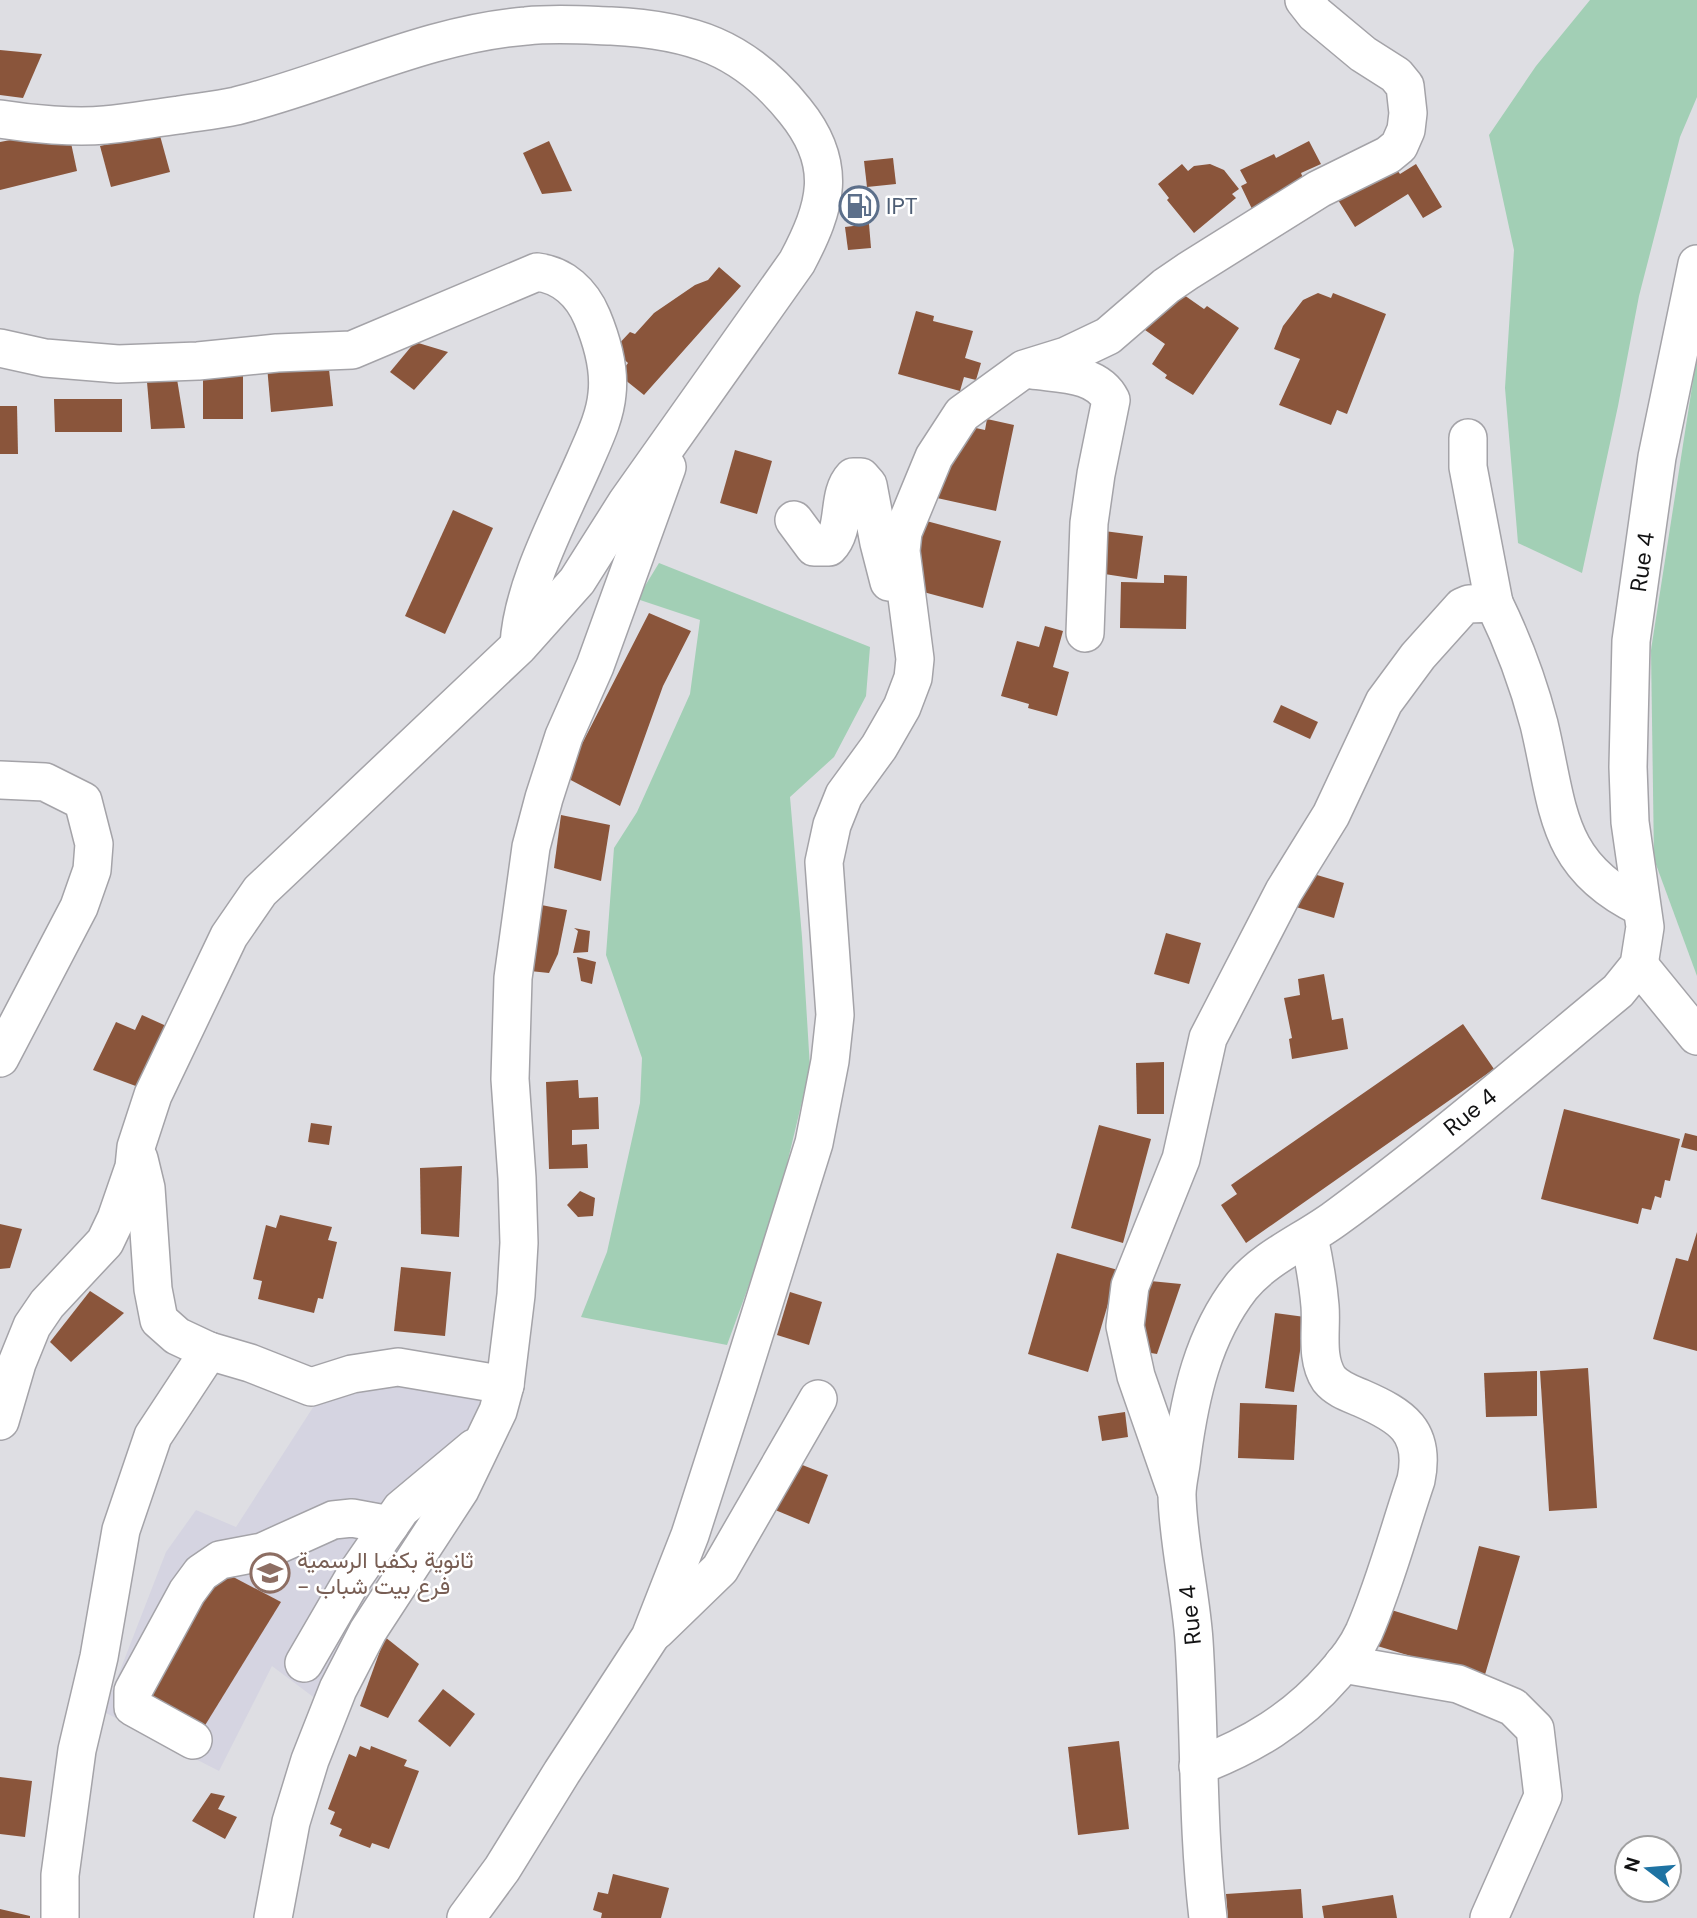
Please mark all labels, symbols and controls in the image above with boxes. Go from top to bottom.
fuel station icon: IPT [838,185,880,227]
place label: IPT [886,191,918,221]
street label: Rue 4 [1623,530,1661,594]
street label: Rue 4 [1437,1081,1503,1143]
place label: ثانوية بكفيا الرسمية - فرع بيت شباب [297,1545,474,1602]
school or university icon: ثانوية بكفيا الرسمية - فرع بيت شباب [249,1552,291,1594]
street label: Rue 4 [1172,1584,1208,1646]
north arrow [1613,1834,1683,1904]
text: N [1618,1854,1646,1875]

